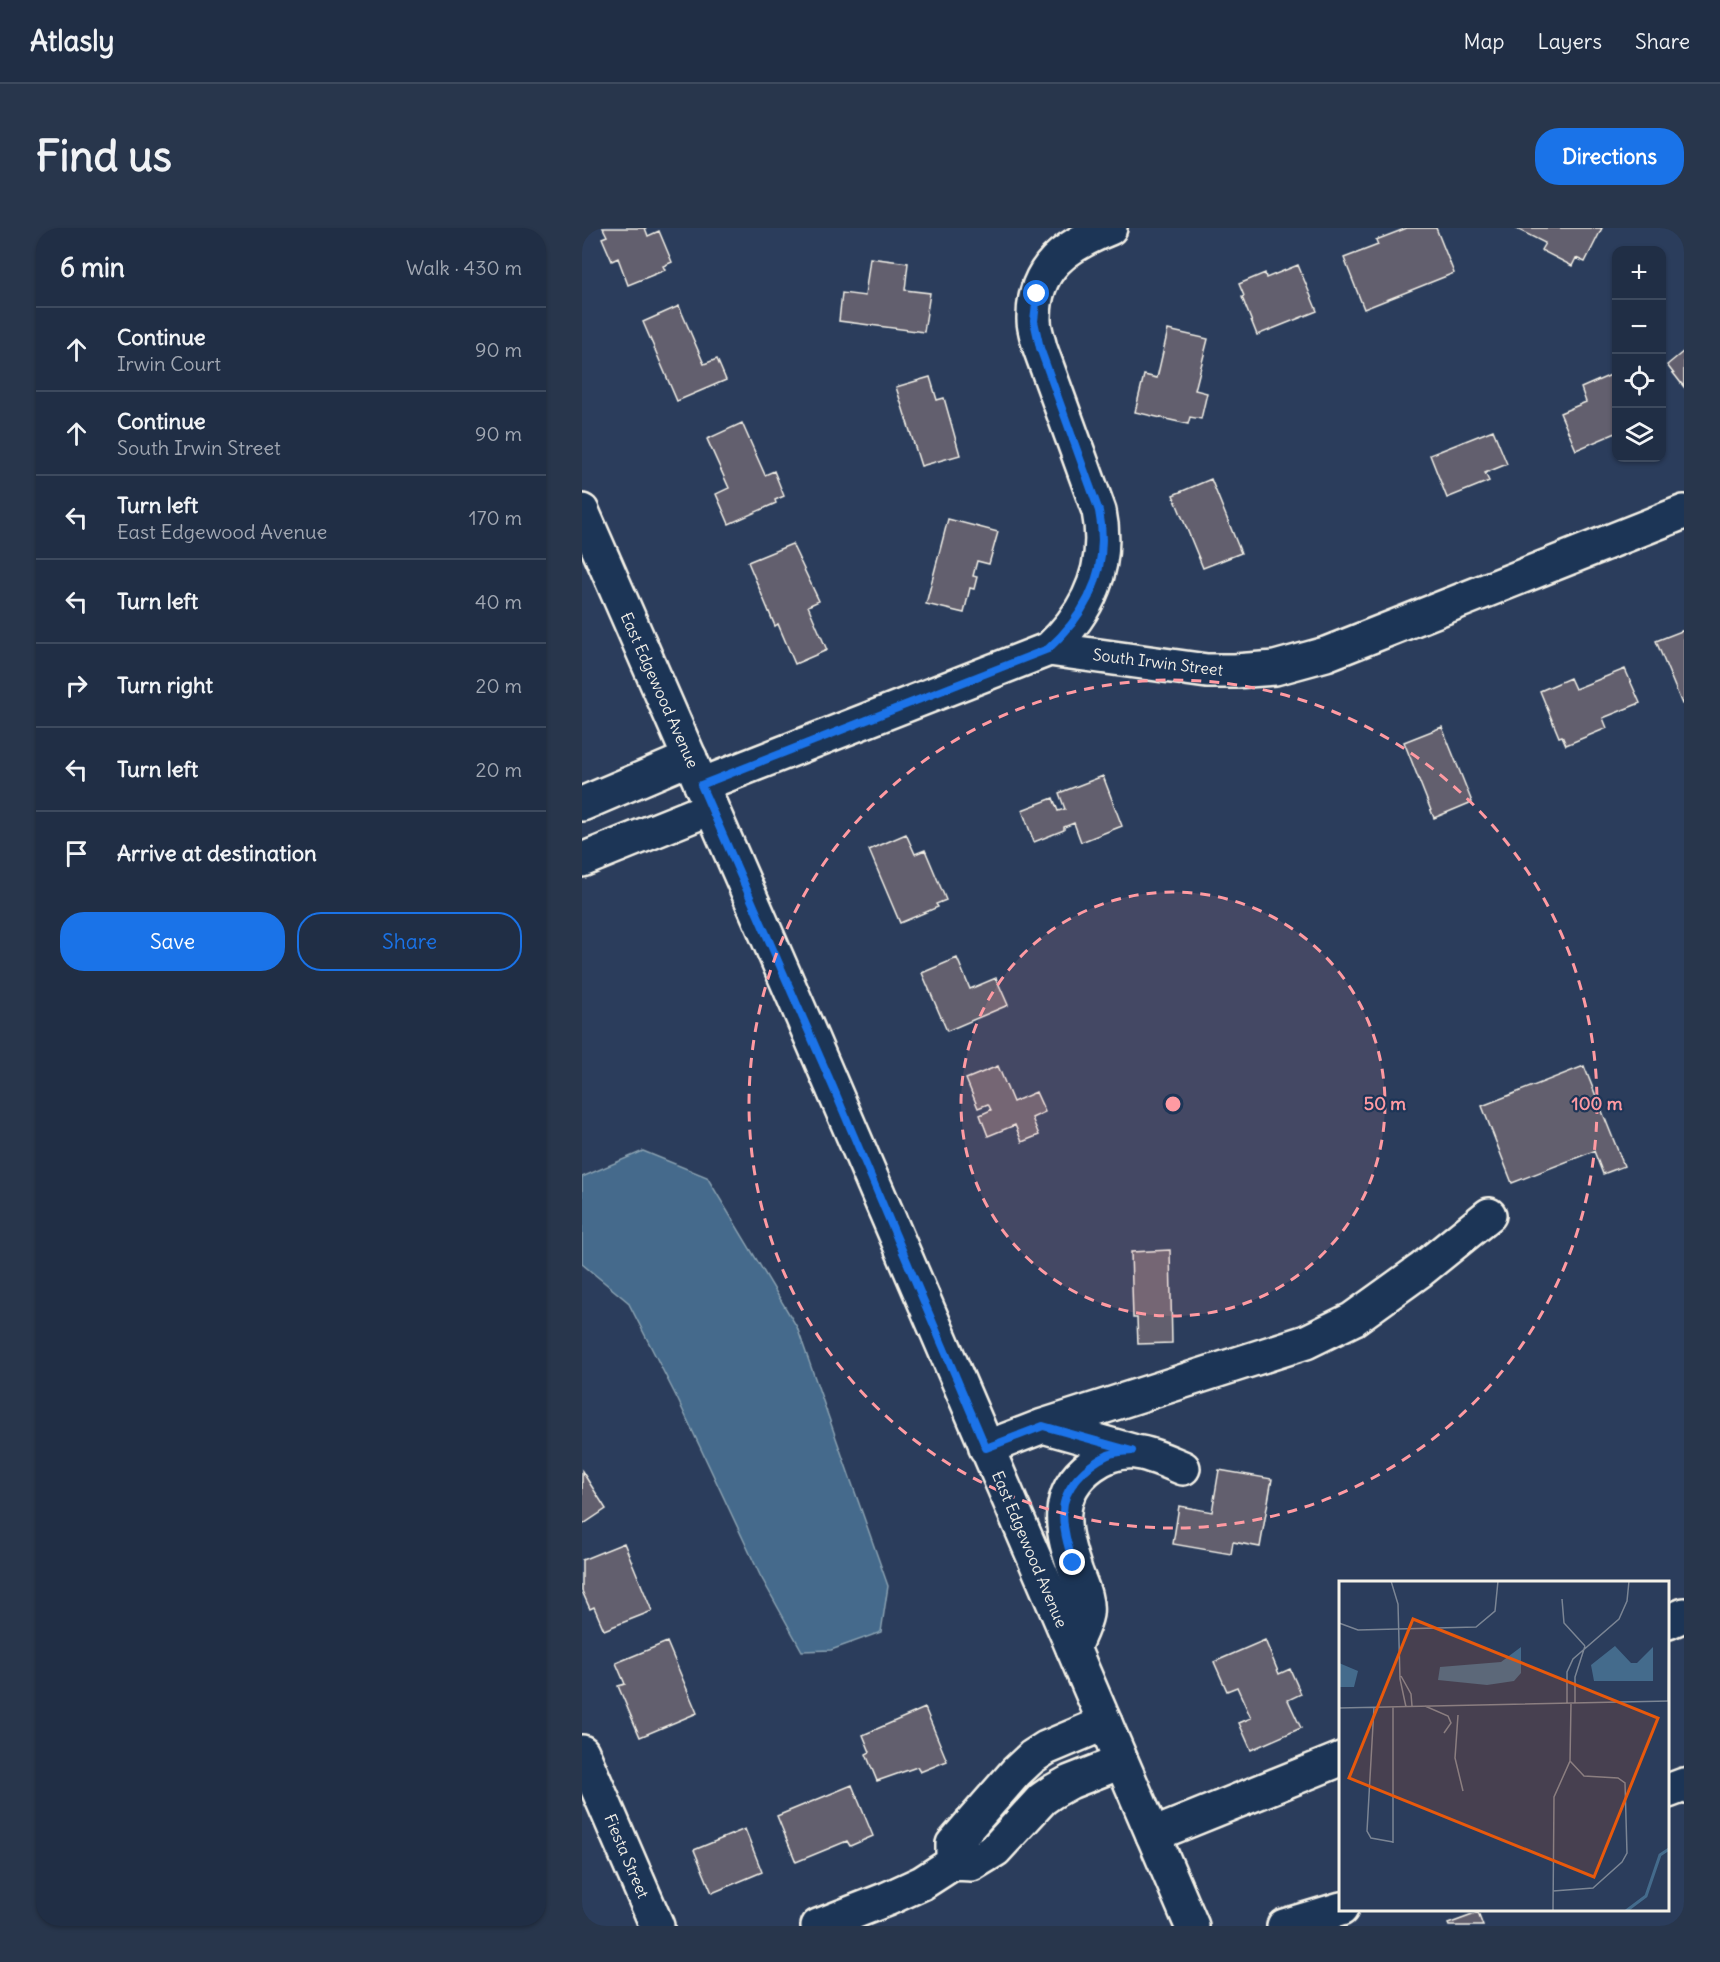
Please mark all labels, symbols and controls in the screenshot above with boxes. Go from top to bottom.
text: Atlasly [30,23,114,59]
text: Map [1464,28,1504,55]
text: Layers [1537,28,1602,55]
text: Share [1635,28,1690,55]
button: Directions [1535,128,1684,185]
text: Find us [36,130,172,182]
map controls [1612,246,1666,462]
button: + [1612,246,1666,300]
text: 6 min [60,251,125,284]
text: Walk · 430 m [406,255,522,280]
route start [1023,280,1049,306]
button: − [1612,300,1666,354]
text: Continue [117,323,206,351]
icon: ahead [60,333,93,366]
text: 90 m [475,337,522,362]
text: Irwin Court [117,351,221,376]
button: locate [1612,354,1666,408]
text: Continue [117,407,206,435]
button: layers [1612,408,1666,462]
icon: ahead [60,417,93,450]
text: 90 m [475,421,522,446]
text: South Irwin Street [117,435,281,460]
text: Turn left [117,491,198,519]
icon: left [60,501,93,534]
text: 170 m [469,505,522,530]
text: East Edgewood Avenue [117,519,327,544]
icon: left [60,585,93,618]
text: Turn left [117,587,198,615]
text: 40 m [475,589,522,614]
street label: East Edgewood Avenue [617,609,703,771]
street label: South Irwin Street [1092,644,1225,680]
icon: right [60,669,93,702]
text: Turn right [117,671,213,699]
text: 20 m [476,673,522,698]
icon: left [60,753,93,786]
text: Turn left [117,755,198,783]
text: 20 m [476,757,522,782]
icon: arrive [60,837,93,870]
text: Arrive at destination [117,839,317,867]
button: Save [60,912,285,971]
button: Share [297,912,522,971]
text: 50 m [1364,1092,1406,1115]
text: 100 m [1572,1092,1623,1115]
centre of rings [1163,1094,1183,1114]
street label: East Edgewood Avenue [988,1468,1072,1630]
route end [1059,1549,1085,1575]
inset map [1339,1581,1669,1911]
street label: Fiesta Street [600,1811,654,1902]

